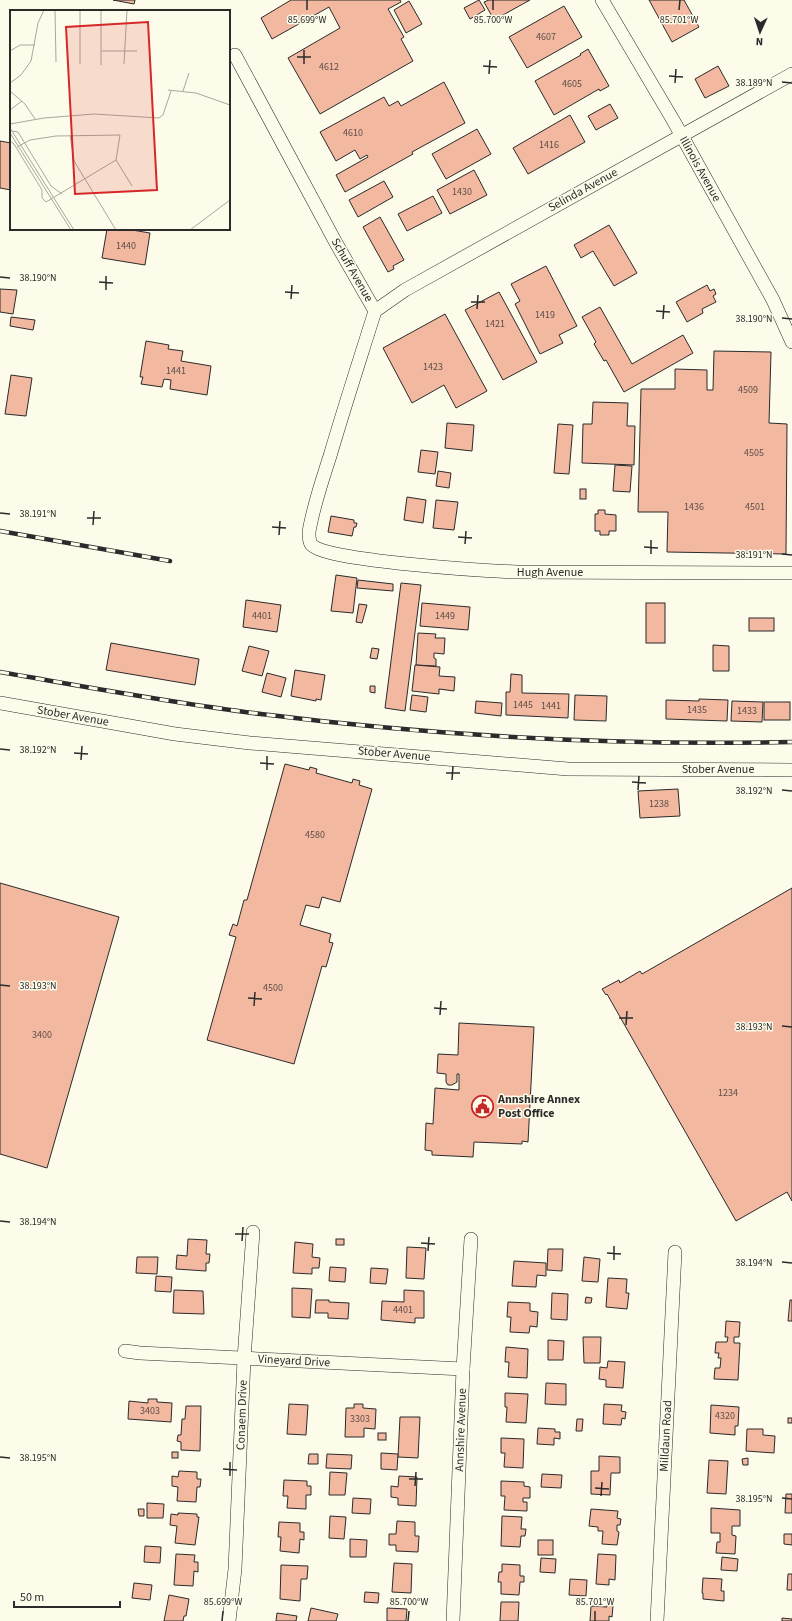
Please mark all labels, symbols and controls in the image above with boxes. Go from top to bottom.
inset map [10,10,230,230]
north arrow [740,12,780,52]
text: 85.699°W [288,13,326,27]
text: 85.700°W [474,13,512,27]
text: 85.701°W [660,13,698,27]
house number: 4607 [536,30,556,44]
text: N [755,34,764,49]
house number: 4612 [319,60,339,74]
text: 38.189°N [735,76,773,90]
house number: 4605 [562,77,582,91]
house number: 4610 [343,126,363,140]
street label: Illinois Avenue [675,133,725,205]
house number: 1416 [539,138,559,152]
street label: Selinda Avenue [545,164,621,216]
house number: 1430 [452,185,472,199]
street label: Schuff Avenue [327,235,377,305]
house number: 1440 [116,239,136,253]
text: 38.190°N [19,271,57,285]
house number: 1419 [535,308,555,322]
text: 38.190°N [735,312,773,326]
house number: 1421 [485,317,505,331]
house number: 1423 [423,360,443,374]
house number: 1441 [166,364,186,378]
house number: 4509 [738,383,758,397]
house number: 4505 [744,446,764,460]
house number: 1436 [684,500,704,514]
house number: 4501 [745,500,765,514]
text: 38.191°N [19,507,57,521]
text: 38.191°N [735,548,773,562]
street label: Hugh Avenue [517,564,583,581]
house number: 4401 [252,609,272,623]
house number: 1449 [435,609,455,623]
house number: 1445 [513,698,533,712]
house number: 1441 [541,699,561,713]
street label: Stober Avenue [36,701,110,731]
house number: 1435 [687,703,707,717]
house number: 1433 [737,704,757,718]
street label: Stober Avenue [357,742,431,766]
text: 38.192°N [19,743,57,757]
street label: Stober Avenue [682,761,754,778]
text: 38.192°N [735,784,773,798]
house number: 1238 [649,797,669,811]
house number: 4580 [305,828,325,842]
text: 38.193°N [19,979,57,993]
house number: 4500 [263,981,283,995]
text: 38.193°N [735,1020,773,1034]
house number: 3400 [32,1028,52,1042]
house number: 1234 [718,1086,738,1100]
place label: Annshire Annex Post Office [497,1091,580,1122]
public building icon: Annshire Annex Post Office [469,1093,495,1119]
text: 38.194°N [19,1215,57,1229]
text: 38.194°N [735,1256,773,1270]
house number: 4401 [393,1303,413,1317]
street label: Vineyard Drive [257,1351,331,1371]
street label: Conaem Drive [232,1380,252,1450]
street label: Annshire Avenue [451,1388,471,1472]
street label: Milldaun Road [656,1400,676,1472]
house number: 3403 [140,1404,160,1418]
house number: 4320 [715,1409,735,1423]
house number: 3303 [350,1412,370,1426]
text: 38.195°N [19,1451,57,1465]
text: 38.195°N [735,1492,773,1506]
scale bar [14,1583,120,1609]
text: 50 m [20,1589,44,1606]
text: 85.699°W [204,1595,242,1609]
text: 85.700°W [390,1595,428,1609]
text: 85.701°W [576,1595,614,1609]

